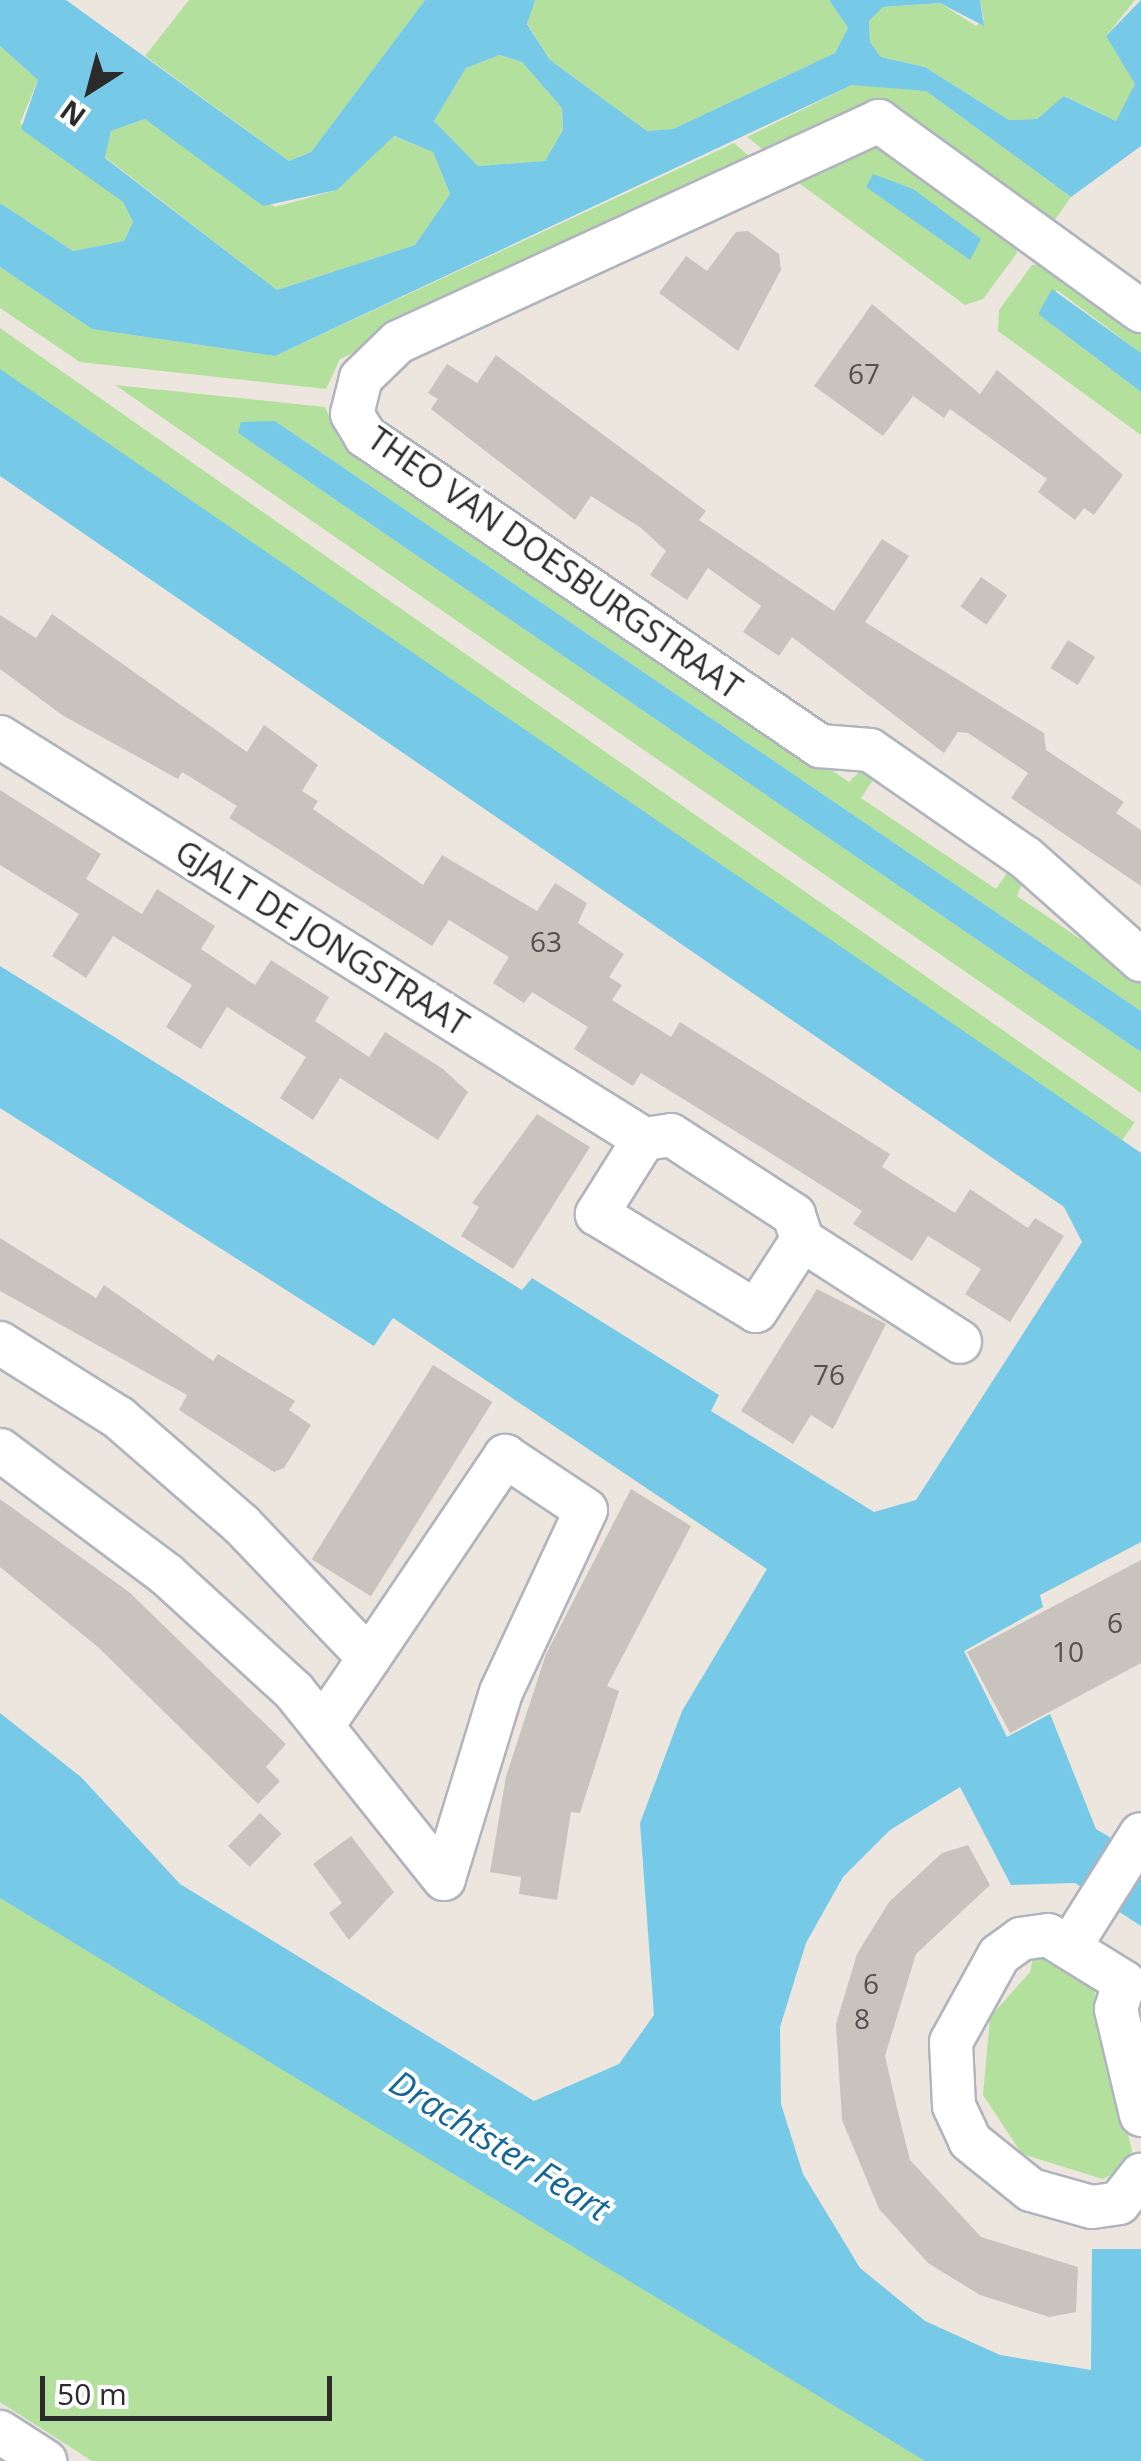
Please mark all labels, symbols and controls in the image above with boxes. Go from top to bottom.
north arrow [40,40,140,140]
text: N [52,92,93,136]
house number: 67 [848,356,880,390]
street label: THEO VAN DOESBURGSTRAAT [361,419,749,707]
street label: GJALT DE JONGSTRAAT [169,832,475,1044]
house number: 63 [530,924,562,958]
house number: 76 [813,1357,845,1391]
house number: 6 [1107,1605,1123,1639]
house number: 10 [1052,1634,1084,1668]
house number: 6 [863,1966,879,2000]
house number: 8 [854,2001,870,2035]
water label: Drachtster Feart [383,2061,617,2229]
scale bar [45,2356,338,2418]
text: 50 m [57,2373,127,2414]

